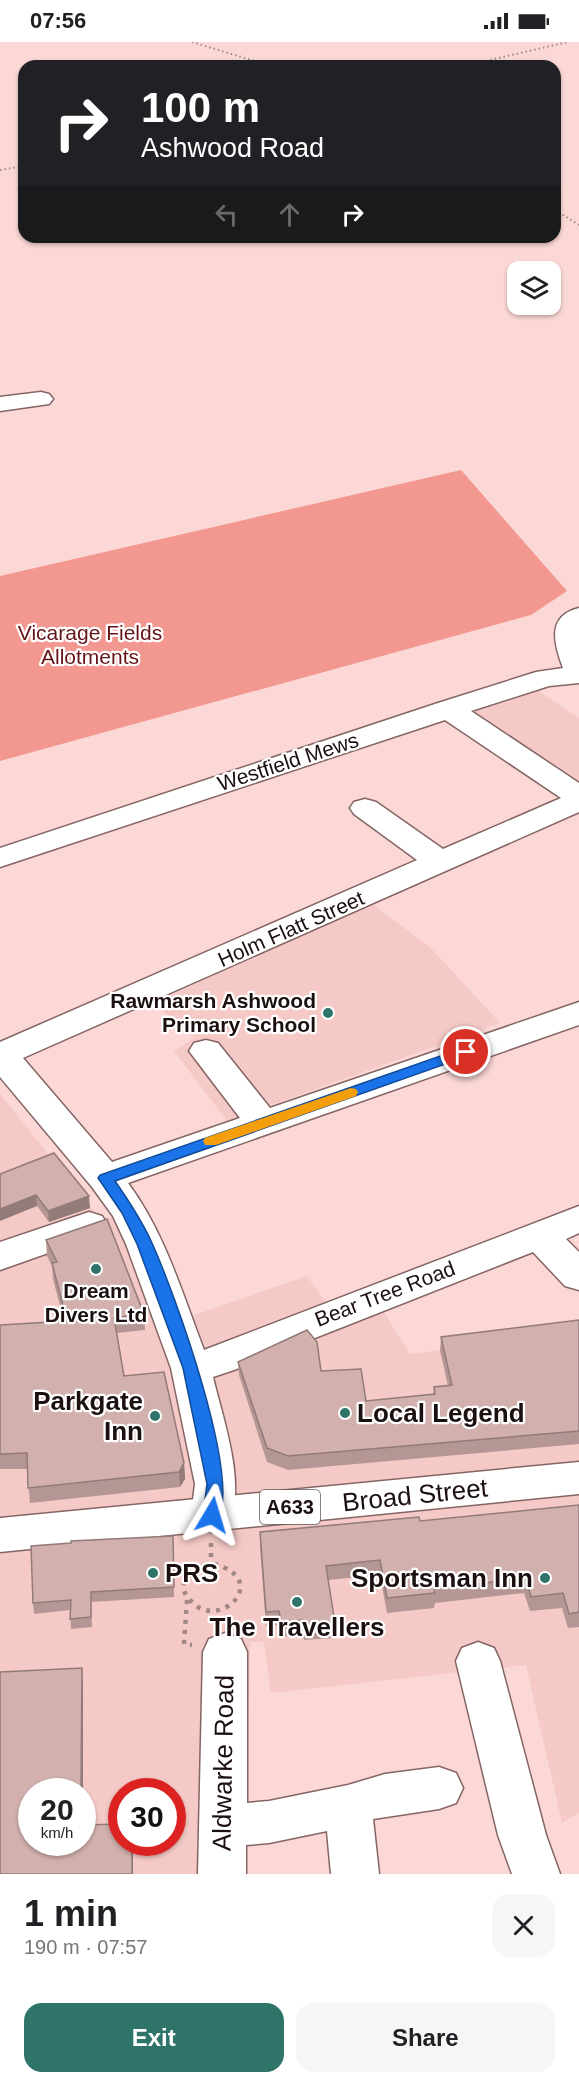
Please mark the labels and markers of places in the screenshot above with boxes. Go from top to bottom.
place label: Rawmarsh Ashwood Primary School [110,989,316,1036]
marker: Rawmarsh Ashwood Primary School [321,1006,335,1020]
pin [440,1026,491,1077]
marker: Dream Divers Ltd [89,1262,103,1276]
place label: Dream Divers Ltd [45,1279,147,1326]
place label: Parkgate Inn [33,1386,143,1446]
place label: Local Legend [357,1398,525,1428]
marker: Local Legend [338,1406,352,1420]
marker: Parkgate Inn [148,1409,162,1423]
place label: PRS [165,1558,218,1588]
place label: Sportsman Inn [351,1563,533,1593]
marker: PRS [146,1566,160,1580]
marker: Sportsman Inn [538,1571,552,1585]
marker: The Travellers [290,1595,304,1609]
place label: The Travellers [210,1612,384,1642]

